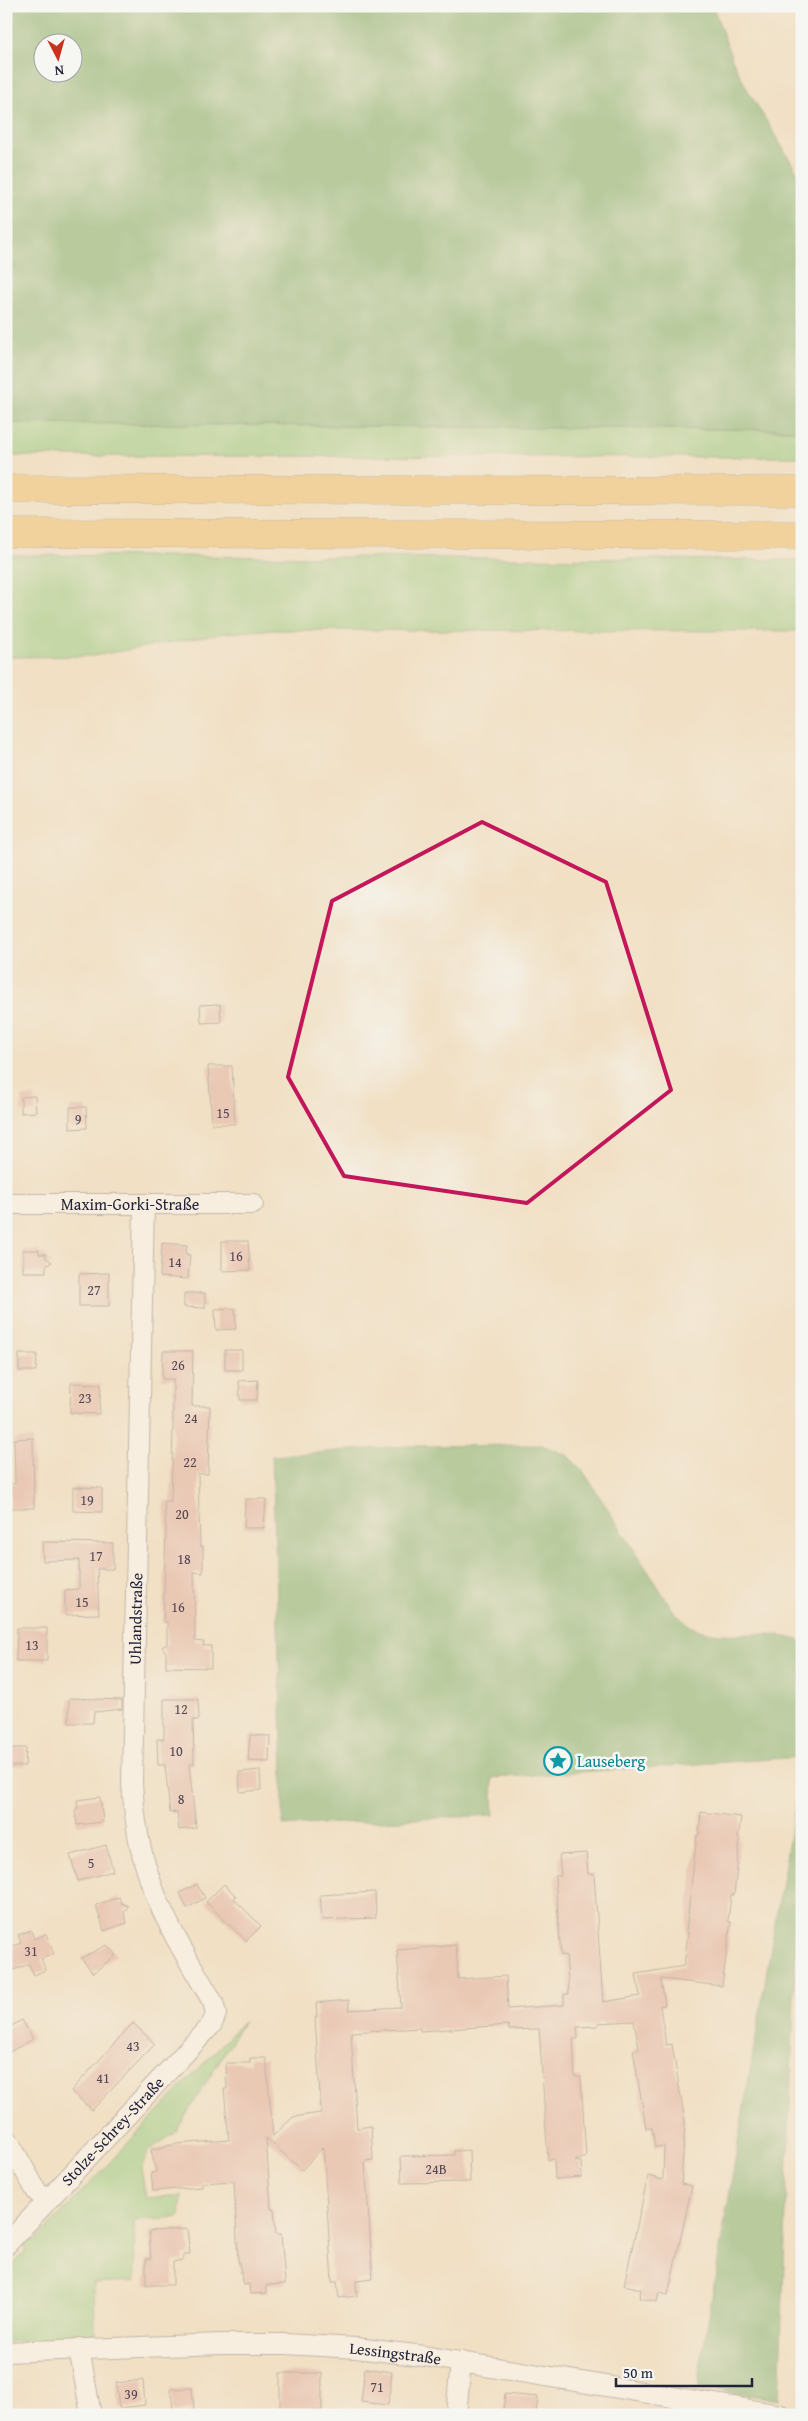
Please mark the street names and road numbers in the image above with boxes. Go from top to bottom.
street label: Maxim-Gorki-Straße [61,1192,199,1216]
street label: Uhlandstraße [122,1573,148,1665]
street label: Stolze-Schrey-Straße [55,2071,169,2191]
street label: Lessingstraße [349,2336,443,2371]

